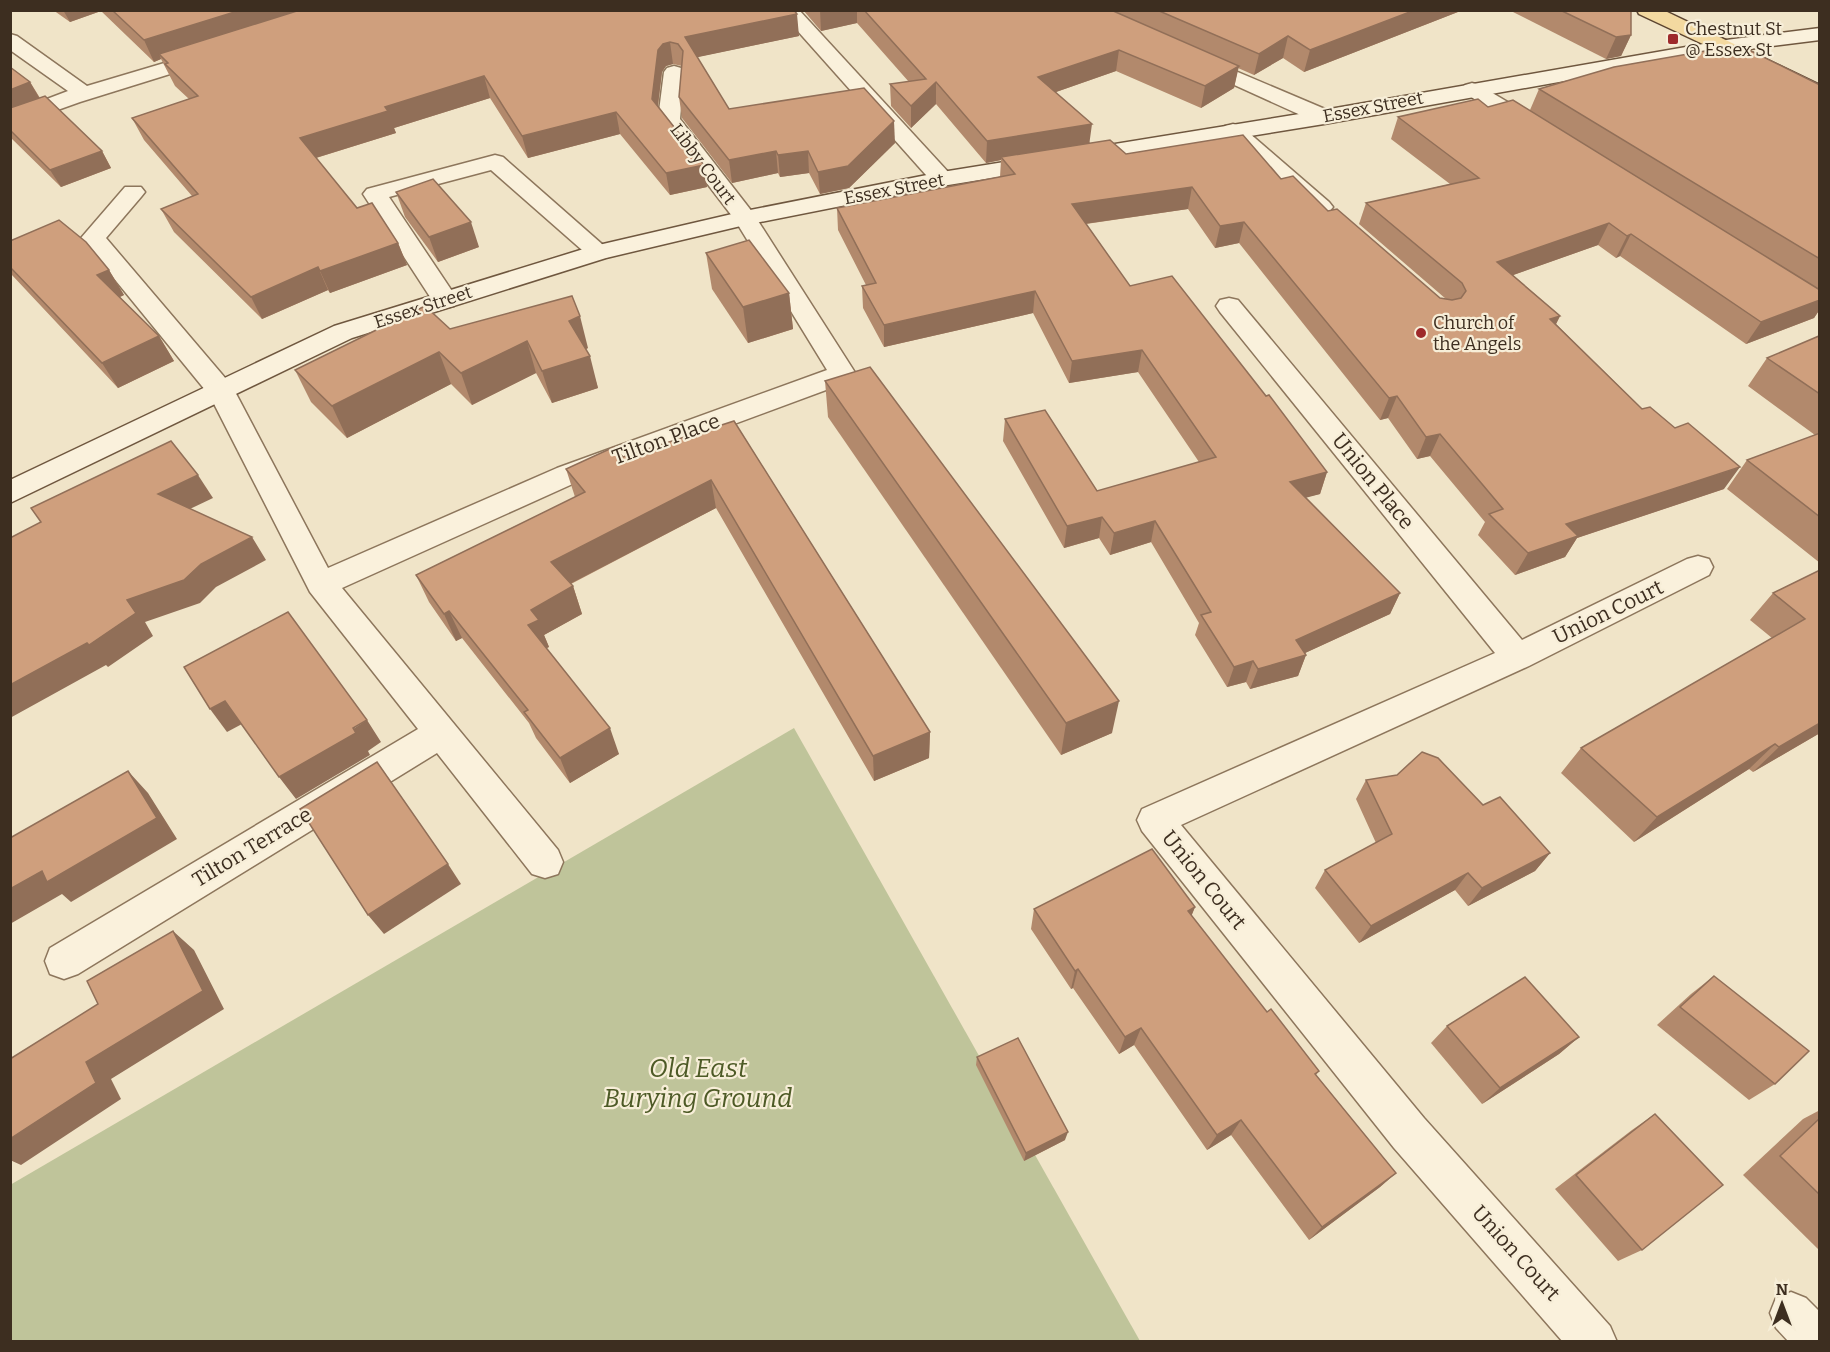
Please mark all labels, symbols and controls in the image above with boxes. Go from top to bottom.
place label: Chestnut St @ Essex St [1685,18,1782,61]
marker: Chestnut St @ Essex St [1666,32,1680,46]
street label: Essex Street [1321,86,1425,128]
street label: Libby Court [665,119,741,209]
street label: Essex Street [842,168,946,210]
street label: Essex Street [371,281,475,333]
place label: Church of the Angels [1433,312,1521,355]
marker: Church of the Angels [1414,326,1428,340]
street label: Tilton Place [609,408,723,470]
street label: Union Place [1326,428,1420,534]
street label: Union Court [1548,574,1668,650]
street label: Tilton Terrace [188,801,316,893]
street label: Union Court [1156,825,1252,935]
park label: Old East Burying Ground [604,1053,792,1114]
street label: Union Court [1466,1200,1566,1307]
north arrow [1752,1274,1812,1334]
text: N [1776,1280,1788,1299]

